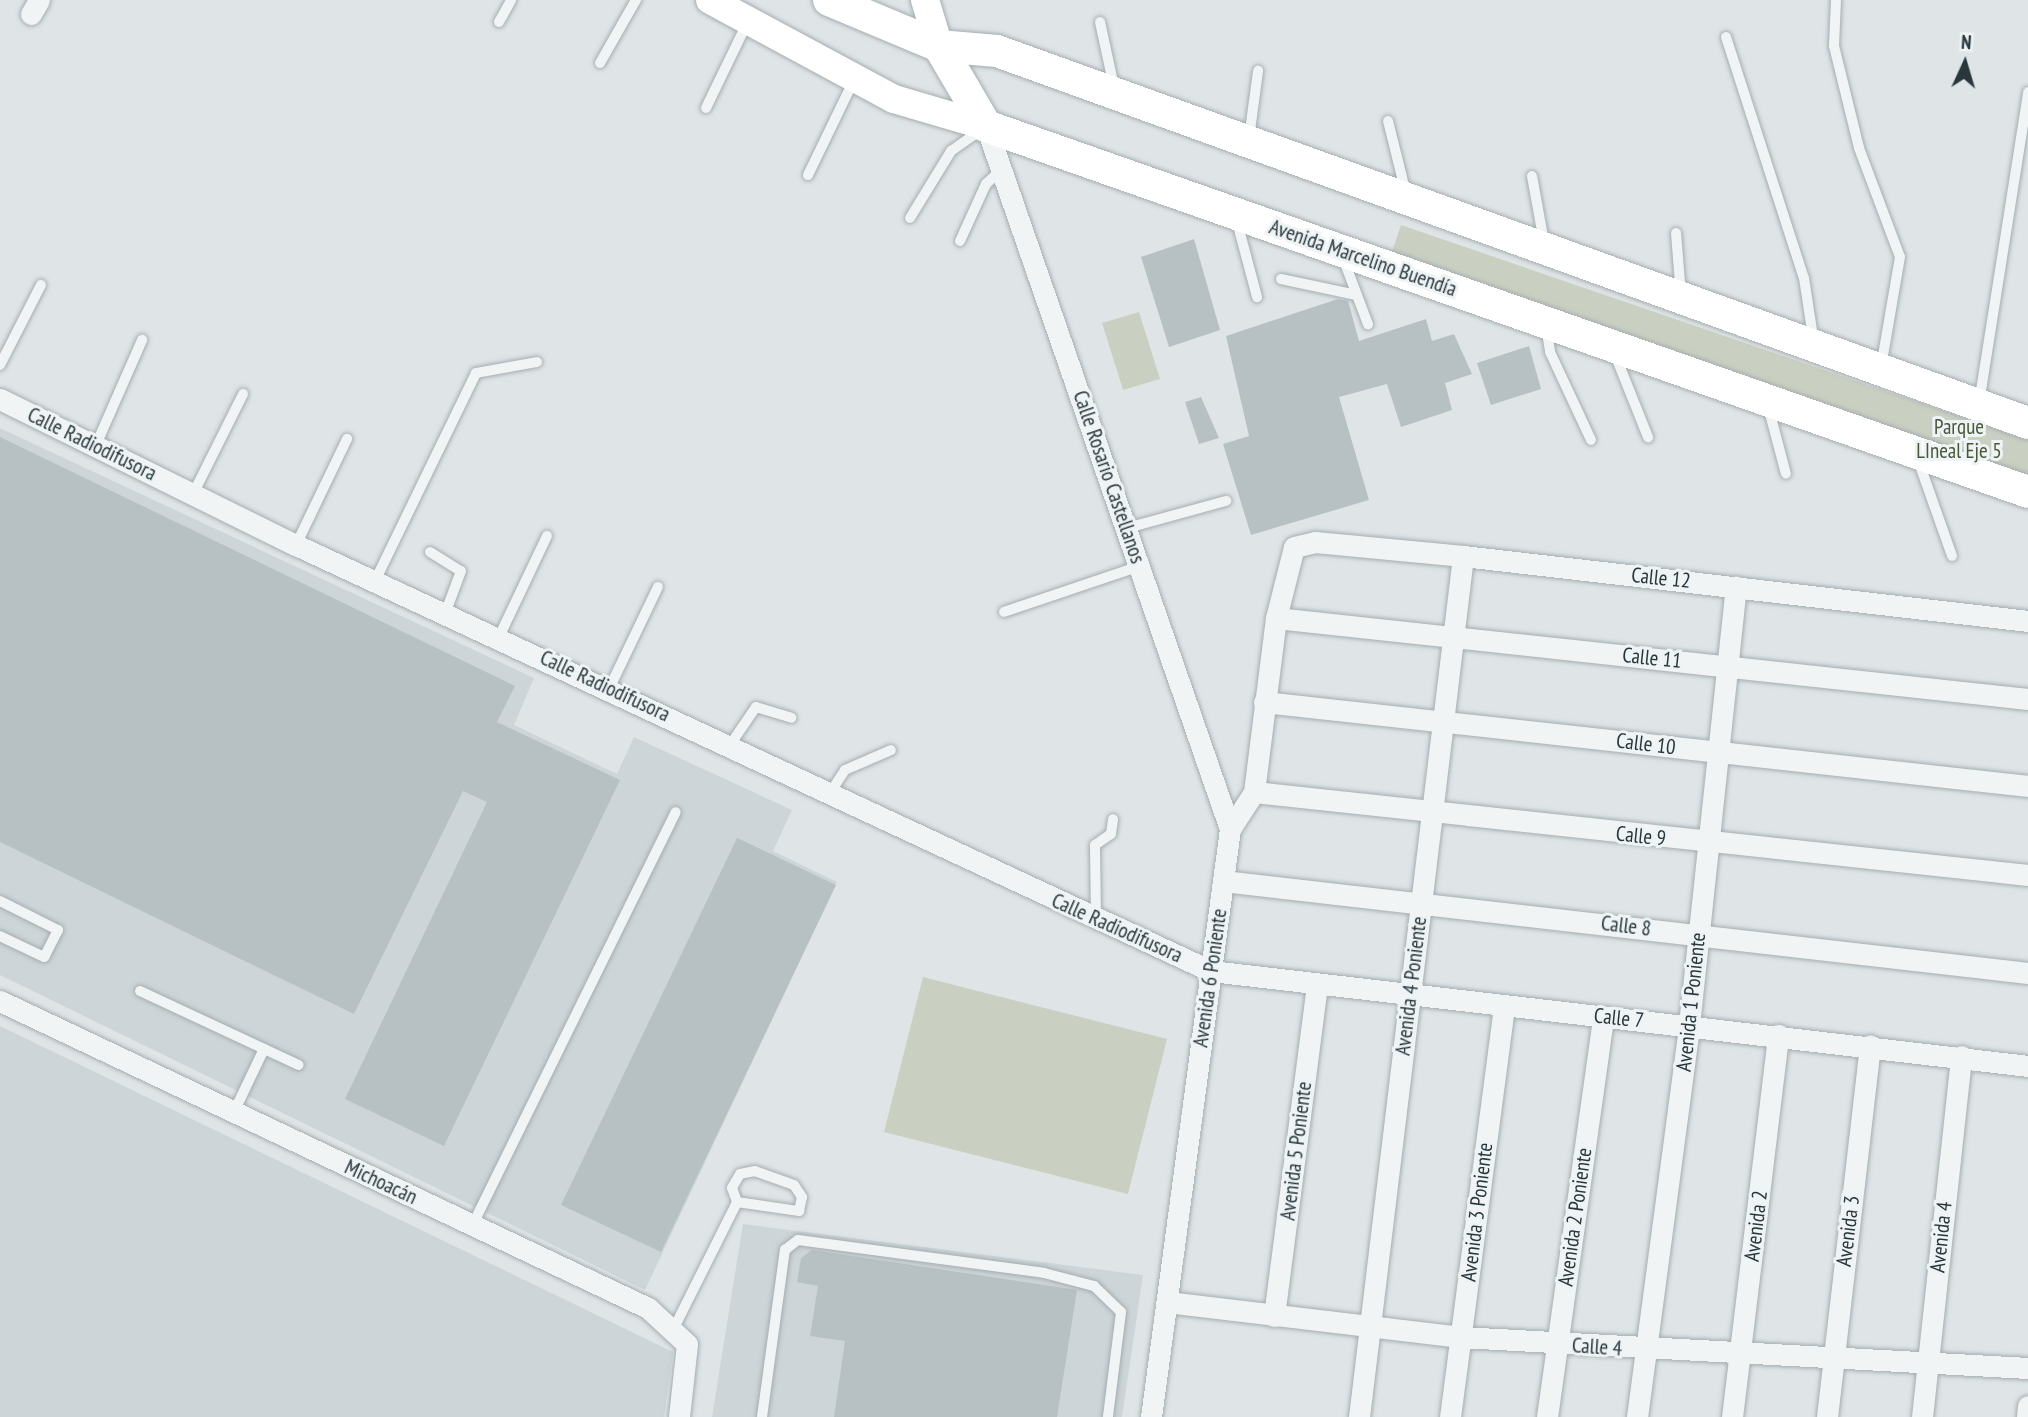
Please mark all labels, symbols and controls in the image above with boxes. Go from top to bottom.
north arrow [1930,28,2000,98]
text: N [1960,30,1972,54]
street label: Avenida Marcelino Buendía [1266,214,1460,302]
street label: Calle Rosario Castellanos [1068,387,1150,567]
street label: Calle Radiodifusora [23,402,161,486]
park label: Parque LIneal Eje 5 [1916,414,2002,464]
street label: Calle 12 [1630,562,1692,594]
street label: Calle 11 [1621,642,1683,674]
street label: Calle Radiodifusora [536,645,674,727]
street label: Calle 10 [1615,728,1677,760]
street label: Calle 9 [1615,821,1667,851]
street label: Calle Radiodifusora [1048,888,1186,968]
street label: Avenida 6 Poniente [1188,907,1232,1049]
street label: Calle 8 [1600,910,1652,942]
street label: Avenida 4 Poniente [1390,915,1432,1057]
street label: Avenida 1 Poniente [1671,931,1711,1073]
street label: Calle 7 [1593,1003,1645,1033]
street label: Avenida 5 Poniente [1275,1080,1317,1222]
street label: Avenida 3 Poniente [1456,1141,1498,1283]
street label: Avenida 2 Poniente [1553,1146,1597,1288]
street label: Michoacán [341,1154,421,1210]
street label: Avenida 2 [1739,1189,1773,1263]
street label: Avenida 3 [1831,1194,1865,1268]
street label: Avenida 4 [1925,1200,1957,1274]
street label: Calle 4 [1571,1333,1623,1361]

